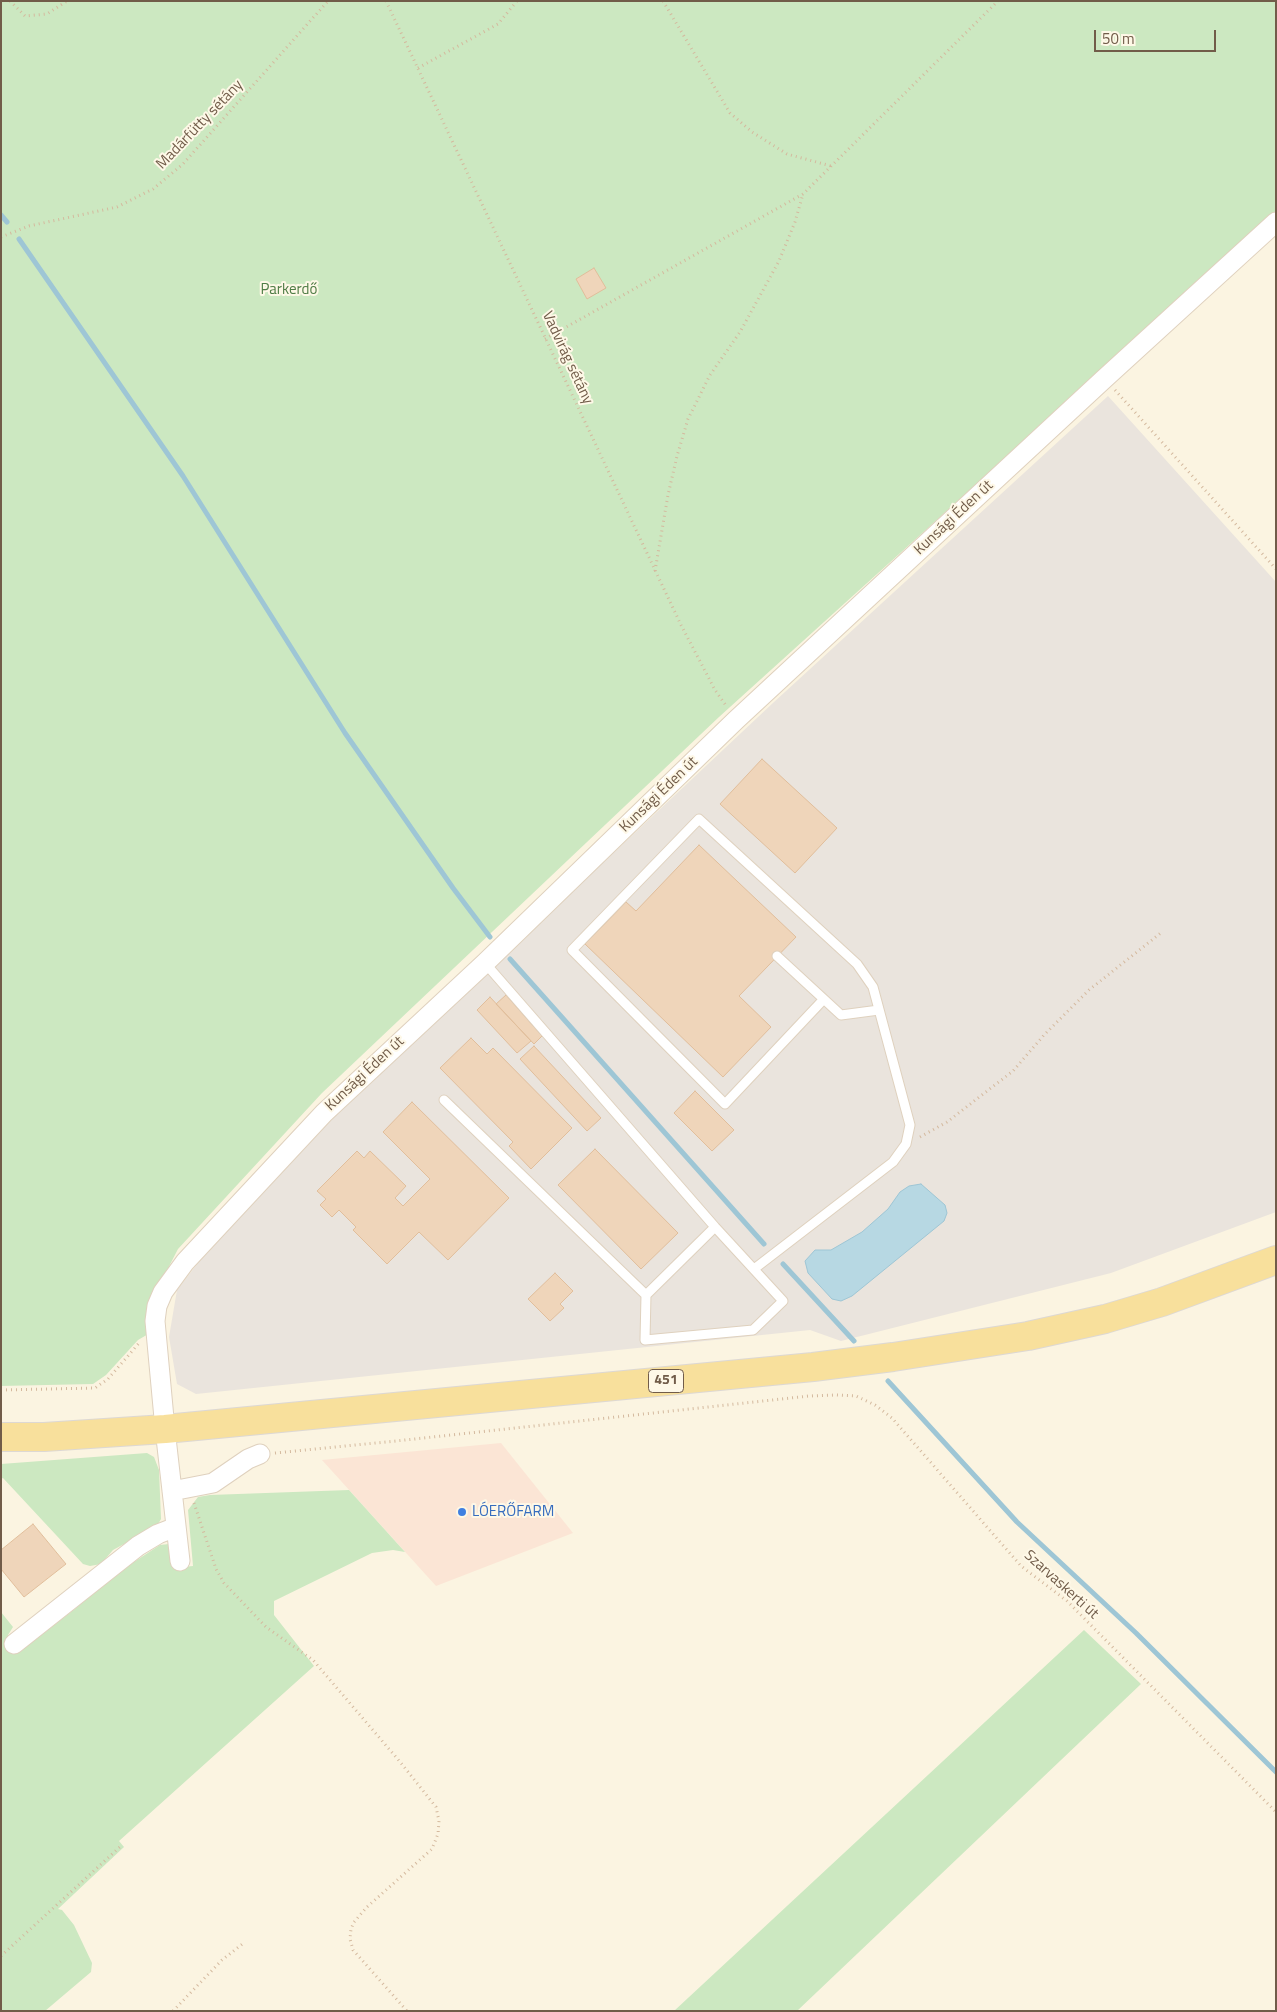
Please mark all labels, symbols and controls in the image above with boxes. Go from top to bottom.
scale bar [1097,20,1220,52]
text: 50 m [1102,27,1135,50]
street label: Madárfütty sétány [153,77,247,173]
park label: Parkerdő [261,281,317,299]
street label: Vadvirág sétány [538,309,596,407]
street label: Kunsági Éden út [911,477,997,559]
street label: Kunsági Éden út [616,753,702,837]
street label: Kunsági Éden út [322,1033,408,1115]
road number: 451 [648,1370,684,1392]
place label: LÓERŐFARM [472,1503,554,1521]
marker: LÓERŐFARM [456,1506,468,1518]
street label: Szarvaskerti út [1020,1547,1102,1623]

